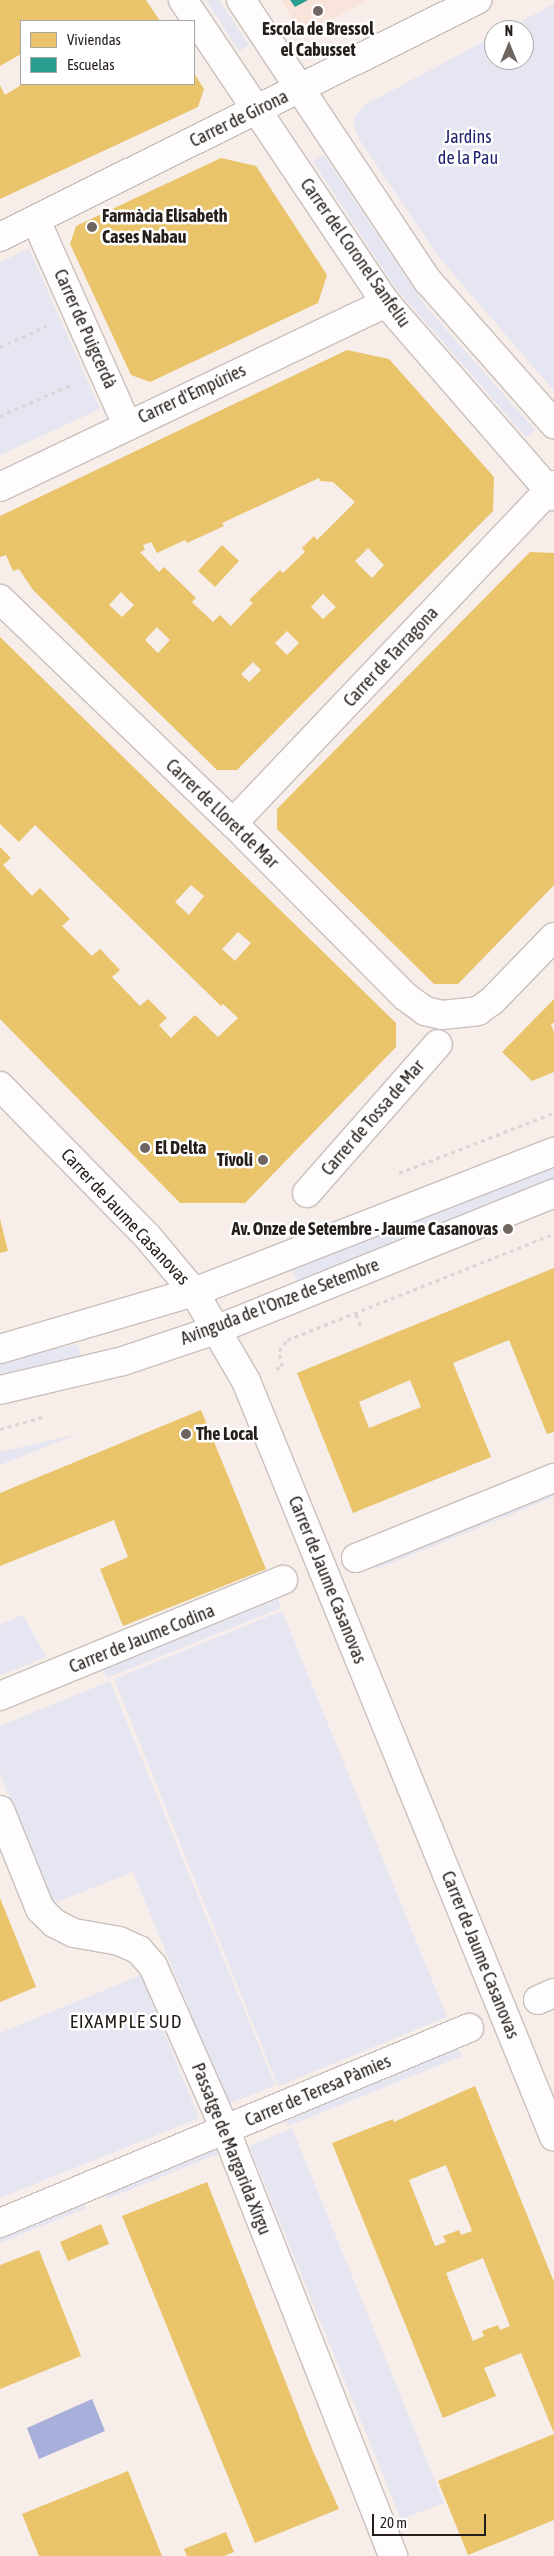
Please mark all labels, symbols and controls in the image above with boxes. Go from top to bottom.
marker: Escola de Bressol el Cabusset [312,5,324,17]
place label: Escola de Bressol el Cabusset [262,19,374,62]
legend [20,20,195,85]
north arrow [484,20,534,70]
text: N [505,23,513,39]
text: Viviendas [67,31,121,48]
text: Escuelas [67,56,115,73]
street label: Carrer de Girona [186,86,292,152]
park label: Jardins de la Pau [438,127,498,170]
street label: Carrer del Coronel Sanfeliu [295,174,415,332]
place label: Farmàcia Elisabeth Cases Nabau [102,206,227,248]
marker: Farmàcia Elisabeth Cases Nabau [86,221,98,233]
street label: Carrer de Puigcerdà [49,266,121,392]
street label: Carrer d'Empúries [135,360,249,428]
street label: Carrer de Tarragona [339,603,443,711]
street label: Carrer de Lloret de Mar [161,755,283,873]
street label: Carrer de Tossa de Mar [317,1056,429,1180]
place label: El Delta [155,1137,206,1159]
marker: El Delta [139,1142,151,1154]
street label: Carrer de Jaume Casanovas [56,1144,194,1290]
place label: Tívoli [217,1149,253,1171]
marker: Tívoli [257,1154,269,1166]
place label: Av. Onze de Setembre - Jaume Casanovas [231,1218,498,1240]
marker: Av. Onze de Setembre - Jaume Casanovas [502,1223,514,1235]
street label: Avinguda de l'Onze de Setembre [178,1254,382,1350]
place label: The Local [196,1423,258,1445]
marker: The Local [180,1428,192,1440]
street label: Carrer de Jaume Casanovas [283,1493,371,1667]
street label: Carrer de Jaume Codina [66,1600,218,1678]
street label: Carrer de Jaume Casanovas [436,1868,524,2042]
district label: EIXAMPLE SUD [68,2011,184,2033]
street label: Carrer de Teresa Pàmies [242,2051,394,2131]
street label: Passatge de Margarida Xirgu [187,2060,275,2238]
scale bar [374,2504,488,2536]
text: 20 m [380,2514,407,2531]

